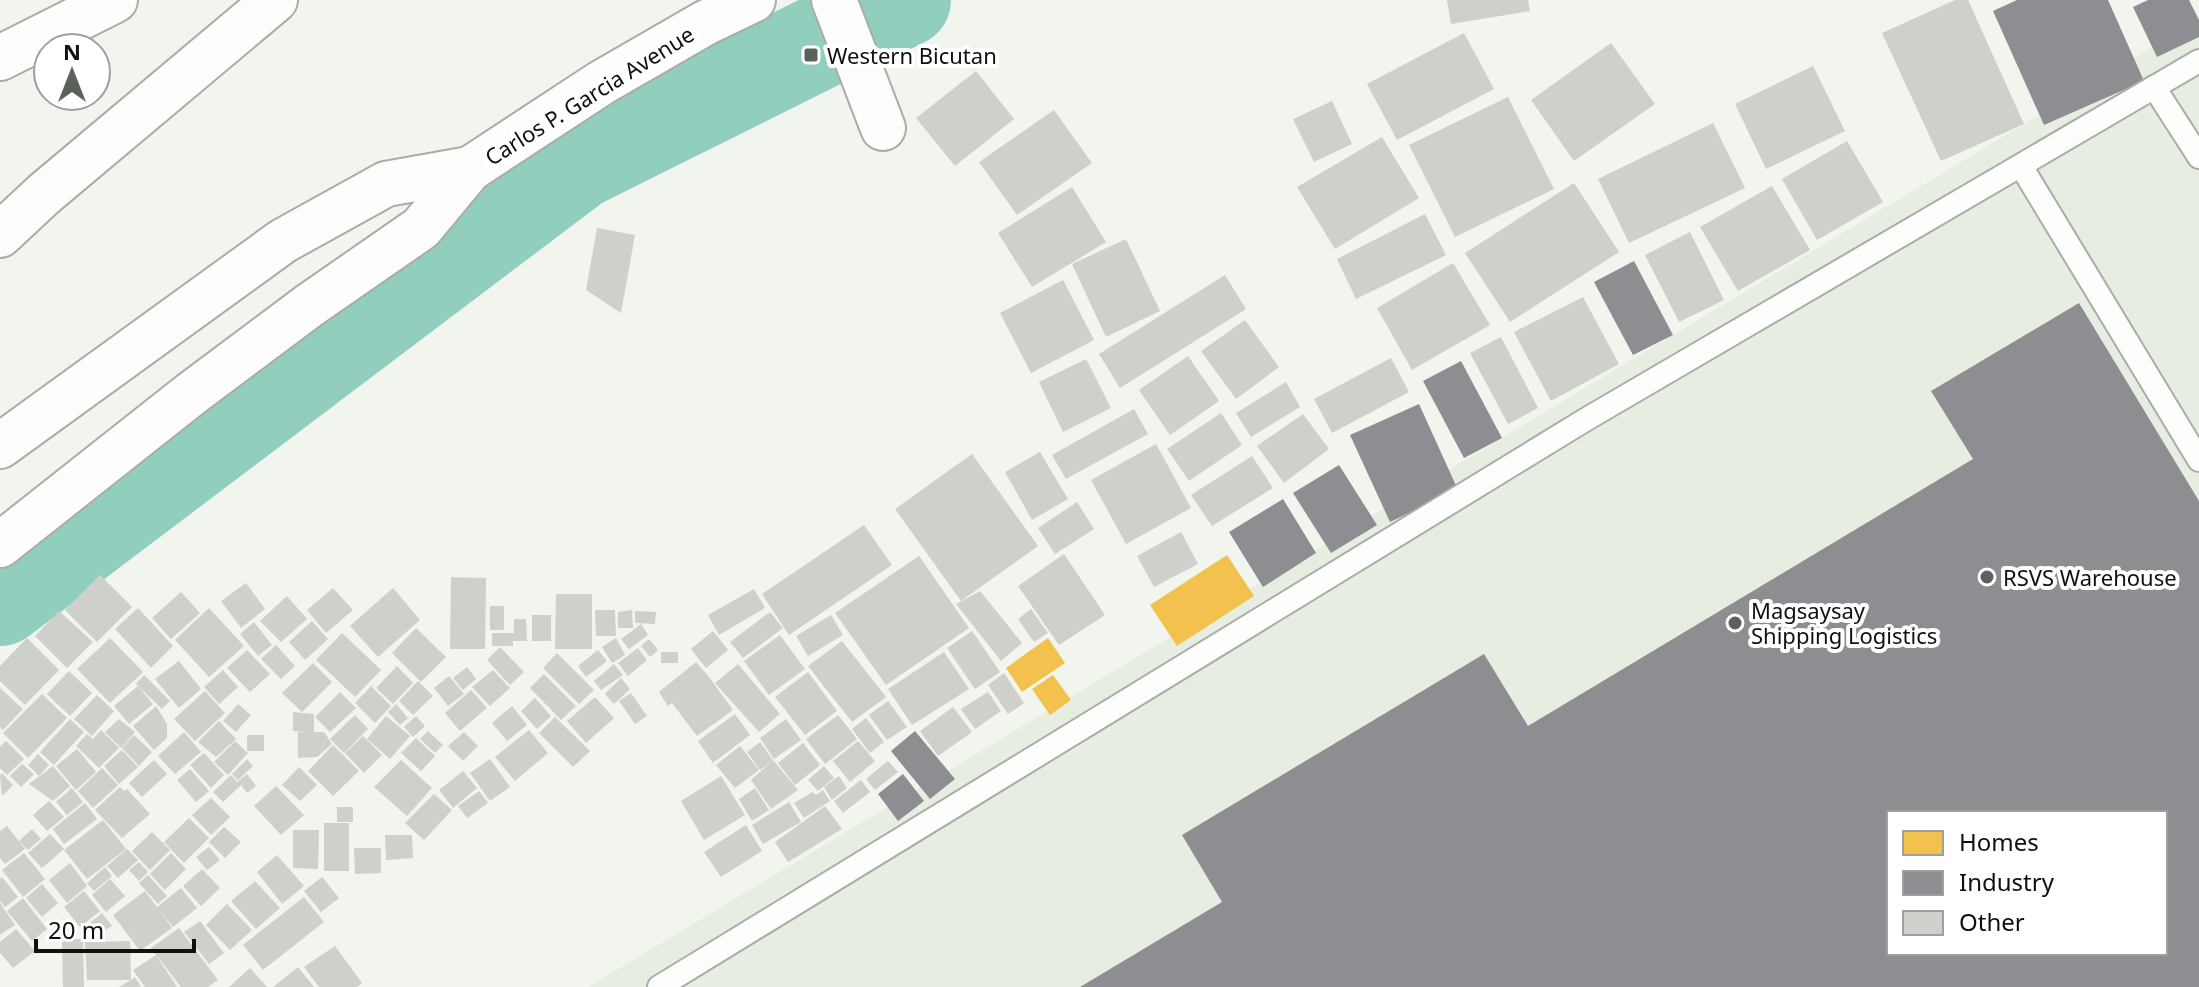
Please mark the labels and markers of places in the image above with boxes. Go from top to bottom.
place label: Western Bicutan [827,40,997,70]
marker: Western Bicutan [802,46,820,64]
place label: RSVS Warehouse [2003,562,2177,592]
marker: RSVS Warehouse [1978,568,1996,586]
place label: Magsaysay Shipping Logistics [1751,595,1937,650]
marker: Magsaysay Shipping Logistics [1726,614,1744,632]

